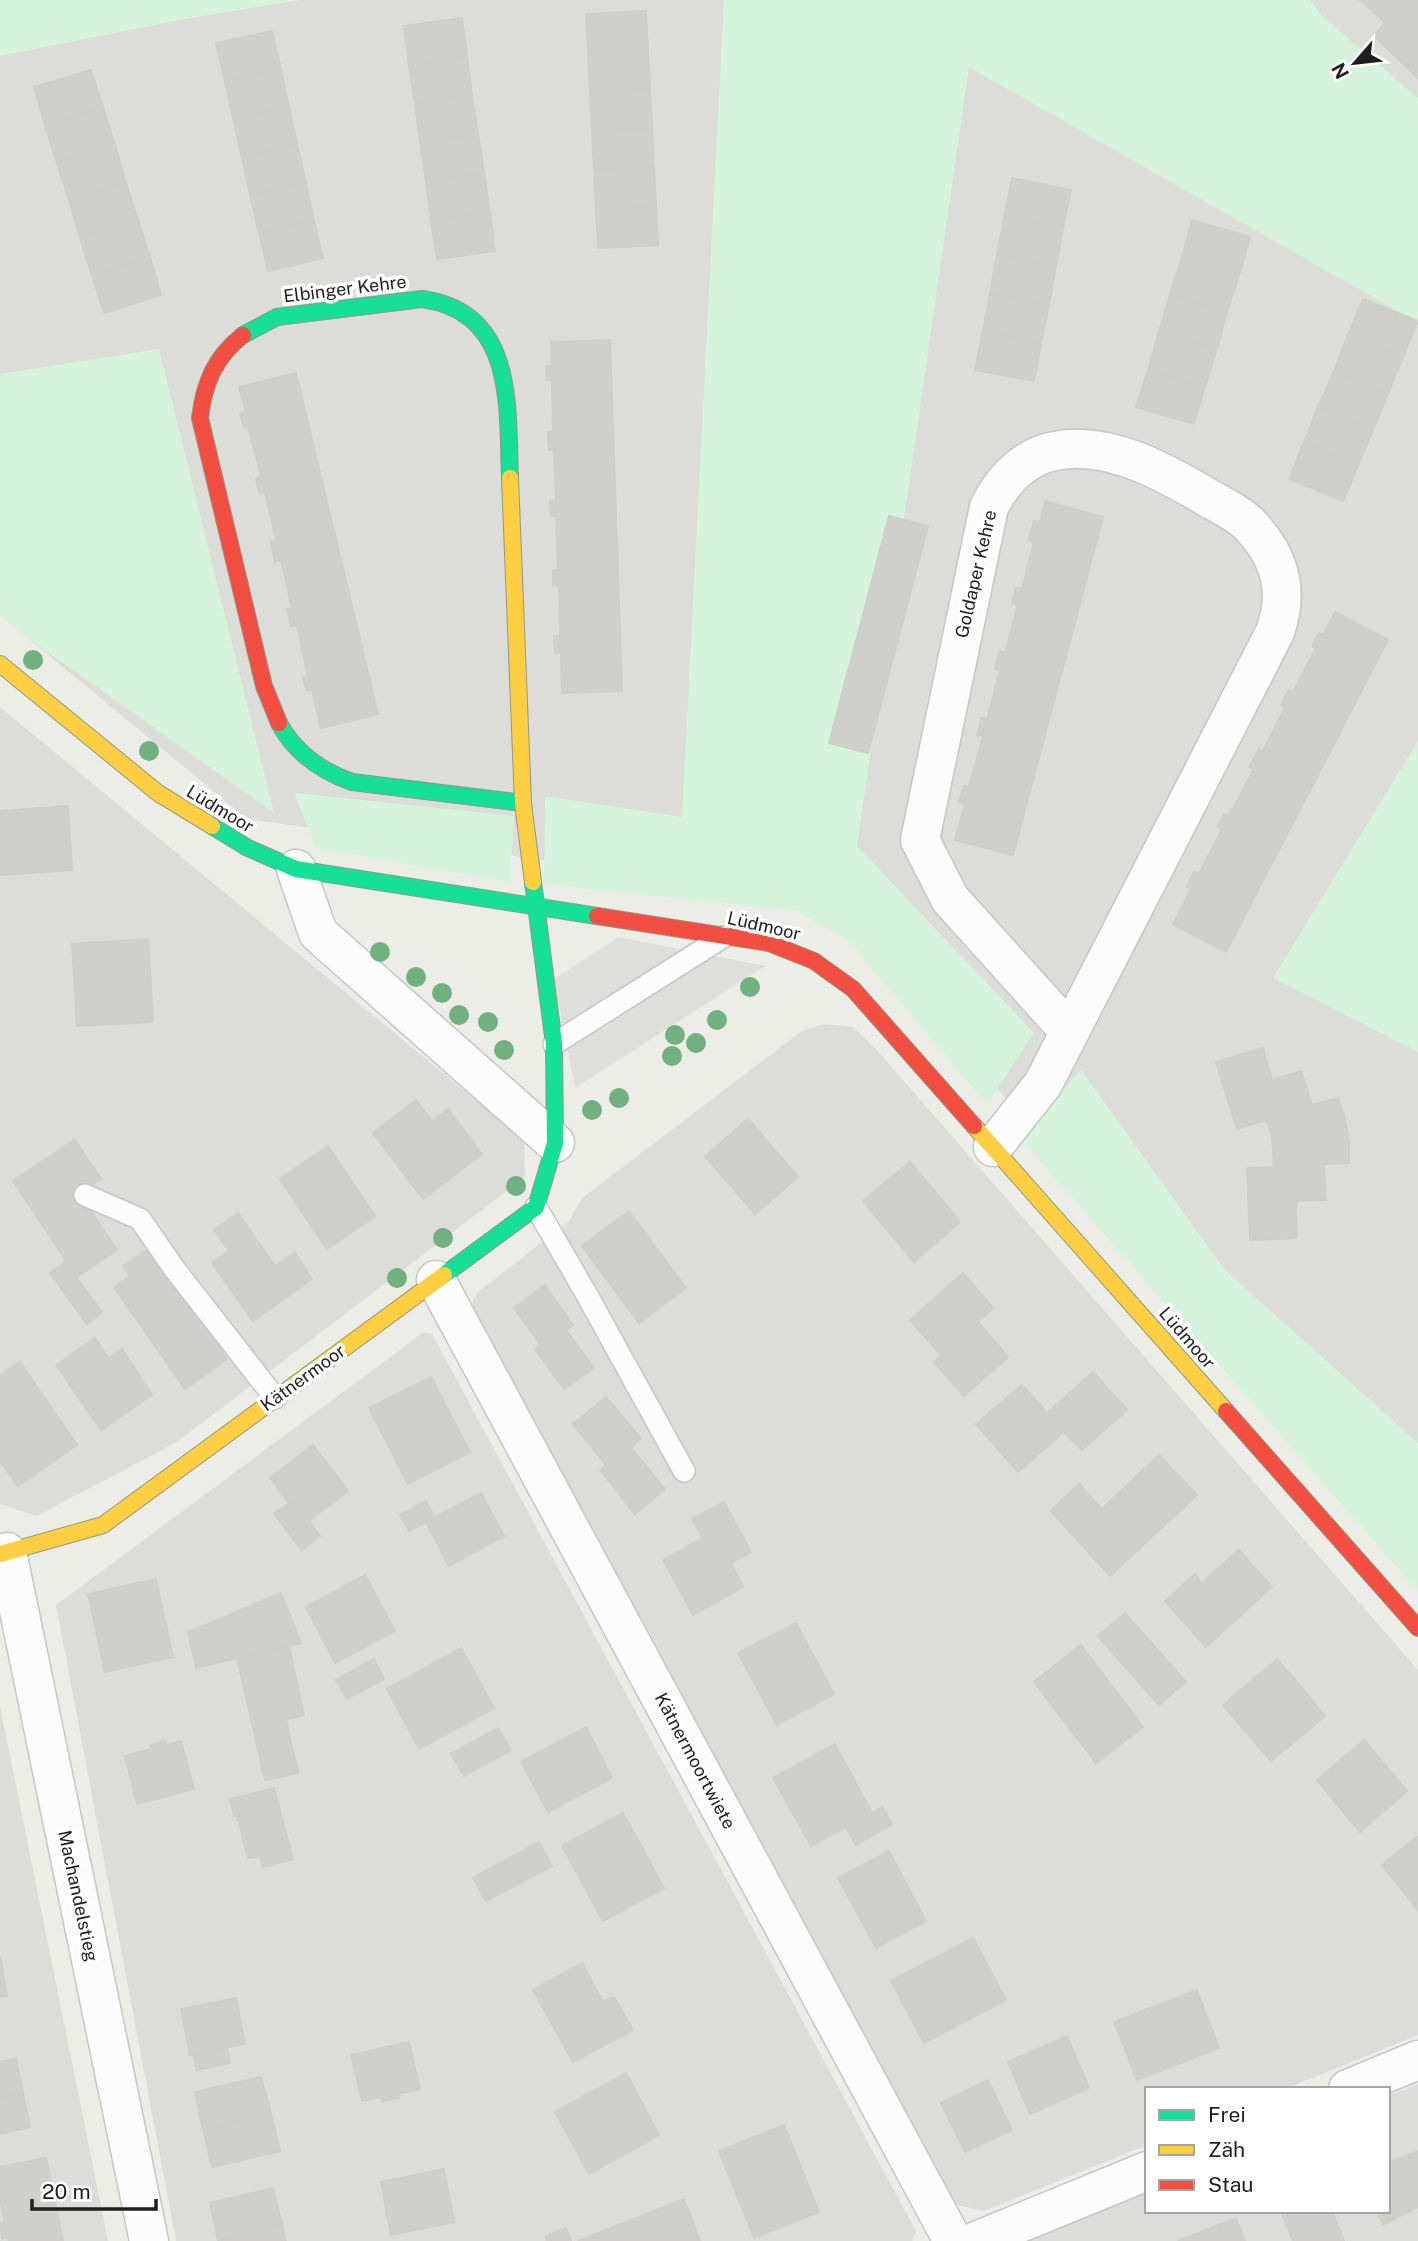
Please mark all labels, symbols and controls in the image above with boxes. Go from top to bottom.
north arrow [1320,28,1390,98]
text: N [1327,59,1353,83]
street label: Elbinger Kehre [282,271,408,306]
street label: Goldaper Kehre [951,508,1000,640]
street label: Lüdmoor [183,780,258,837]
street label: Lüdmoor [725,907,803,944]
street label: Lüdmoor [1155,1303,1220,1373]
street label: Kätnermoor [256,1340,349,1415]
street label: Kätnermoortwiete [651,1689,740,1832]
street label: Machandelstieg [54,1828,103,1964]
legend [1145,2087,1390,2213]
text: Frei [1208,2102,1246,2127]
text: Zäh [1208,2137,1245,2162]
scale bar [32,2168,156,2212]
text: Stau [1208,2172,1254,2197]
text: 20 m [42,2179,91,2204]

